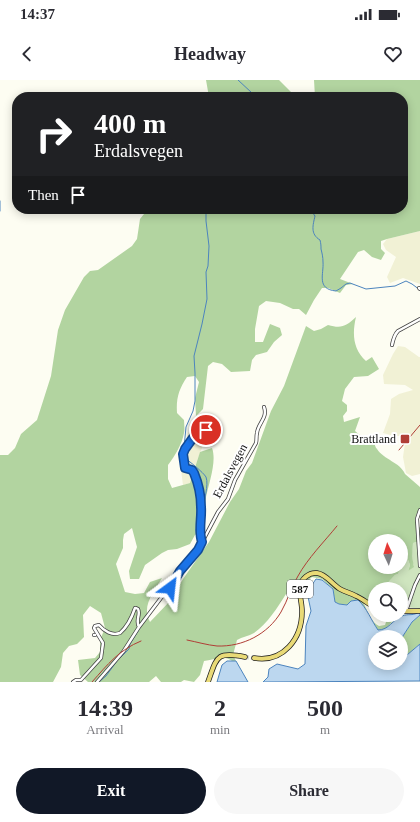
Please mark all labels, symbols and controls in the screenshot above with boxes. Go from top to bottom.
text: 14:37 [20,6,55,22]
icon: back [16,43,38,65]
icon: heart [382,43,404,65]
text: Headway [174,44,246,64]
icon: right [28,108,80,160]
text: 400 m [94,108,166,139]
text: Erdalsvegen [94,141,183,161]
icon: arrive [67,184,89,206]
text: Then [28,187,59,203]
pin [189,413,223,447]
icon: arrive [195,419,217,441]
place label: Brattland [351,432,396,446]
marker: Brattland [399,433,411,445]
street label: Erdalsvegen [210,442,250,500]
north arrow [368,534,408,574]
map controls [368,534,408,670]
position arrow [149,567,191,609]
road number: 587 [287,580,313,598]
button: search [368,582,408,622]
button: layers [368,630,408,670]
text: 14:39 [77,695,133,721]
text: 2 [214,695,226,721]
text: 500 [307,695,343,721]
text: Arrival [86,722,124,737]
text: min [210,722,230,737]
text: m [320,722,330,737]
button: Exit [16,768,206,814]
button: Share [214,768,404,814]

